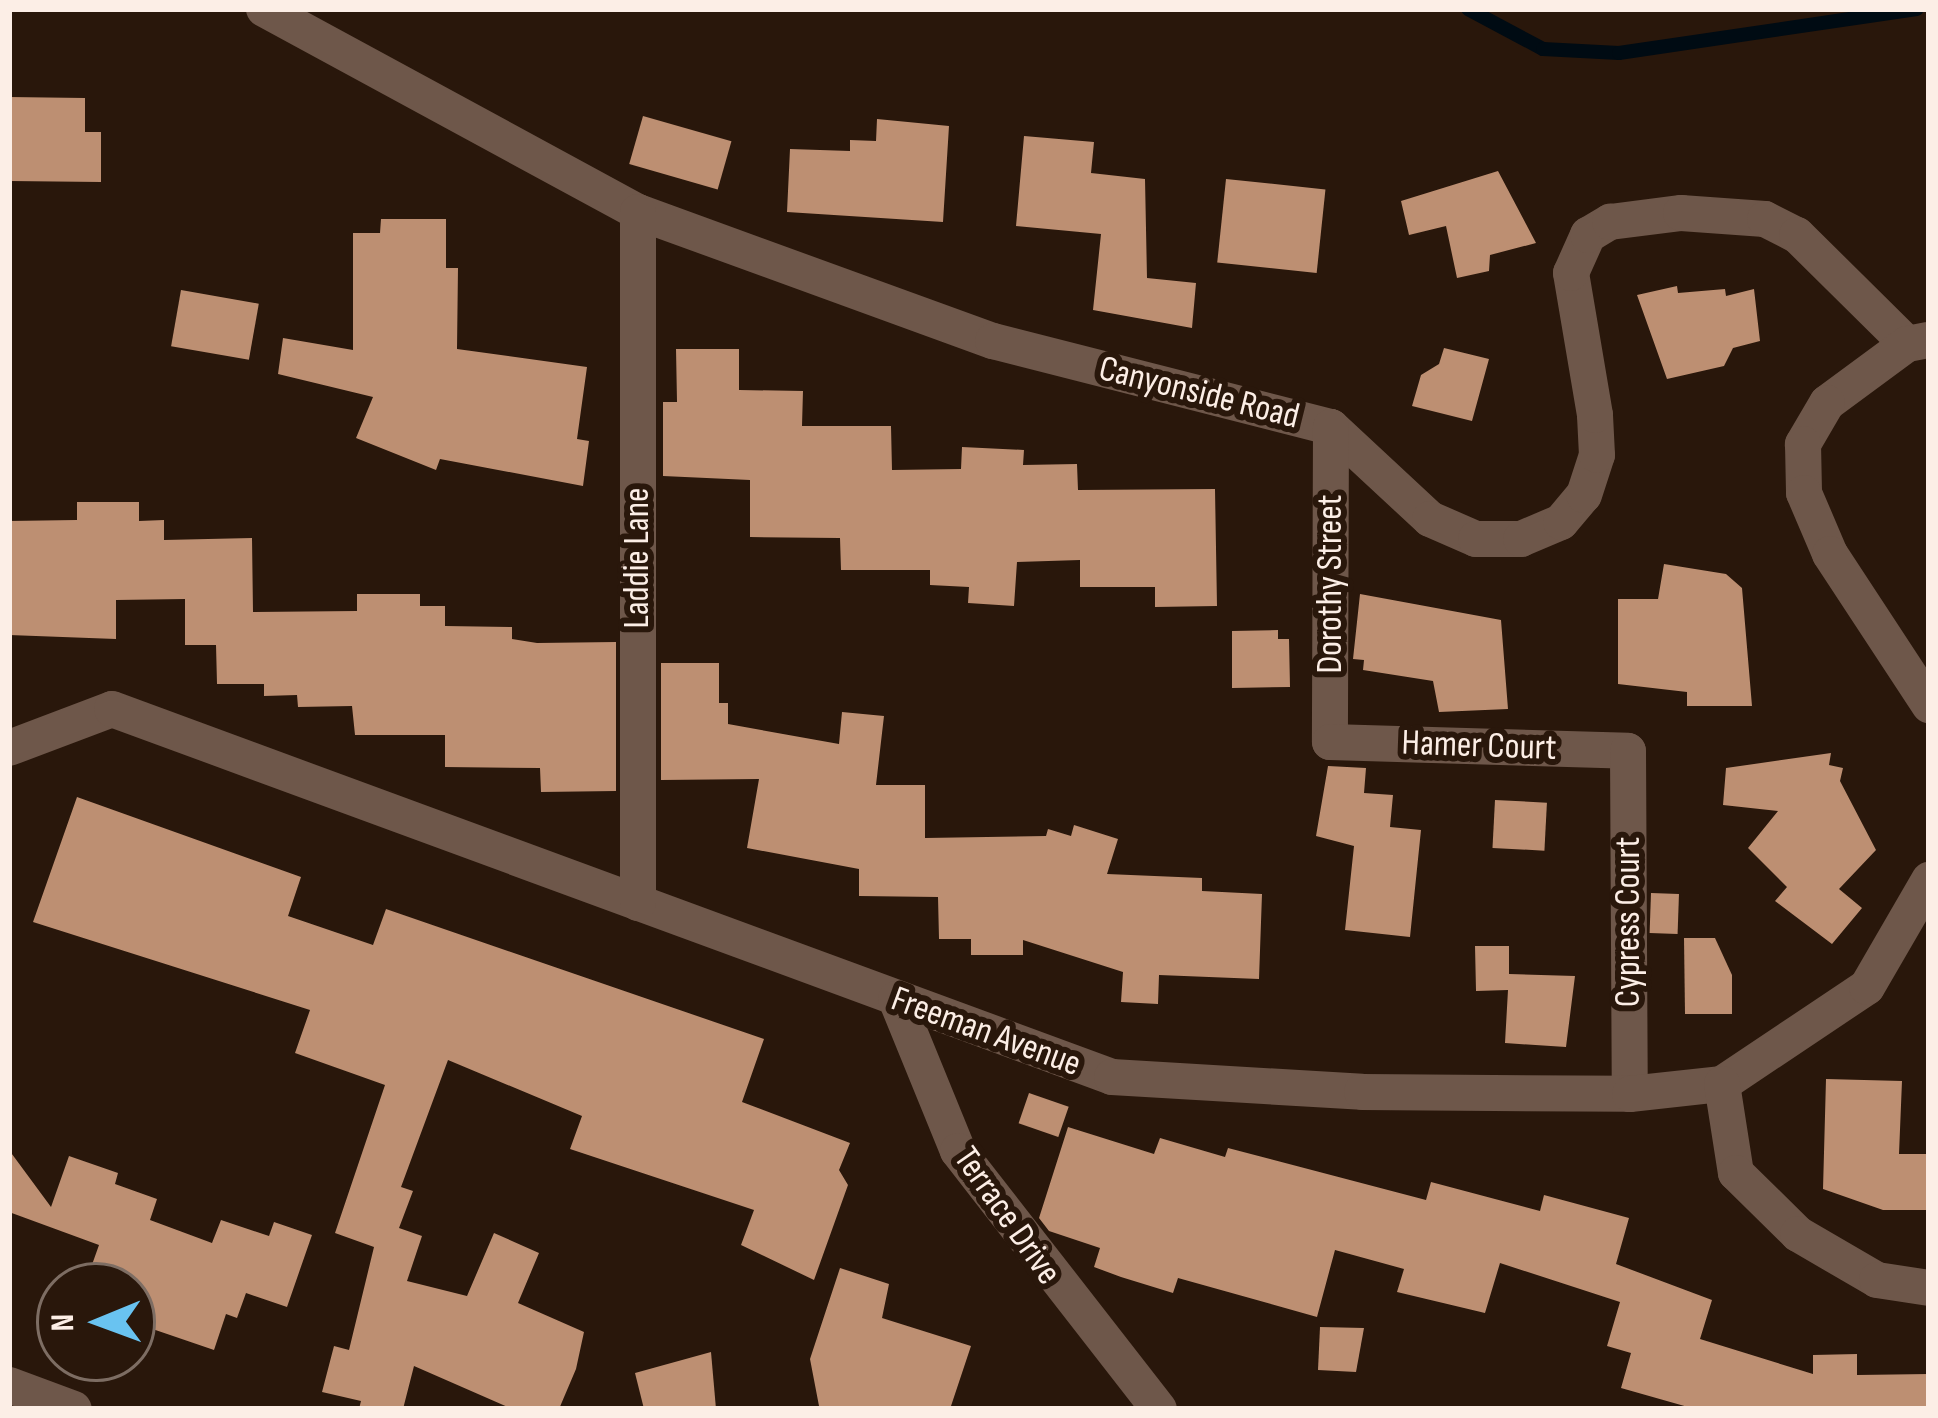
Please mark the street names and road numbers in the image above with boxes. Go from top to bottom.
street label: Canyonside Road [1094,347,1304,439]
street label: Laddie Lane [616,487,660,629]
street label: Dorothy Street [1309,494,1353,674]
street label: Hamer Court [1401,722,1557,770]
street label: Cypress Court [1607,837,1651,1007]
street label: Freeman Avenue [885,978,1087,1086]
street label: Terrace Drive [944,1139,1070,1293]

